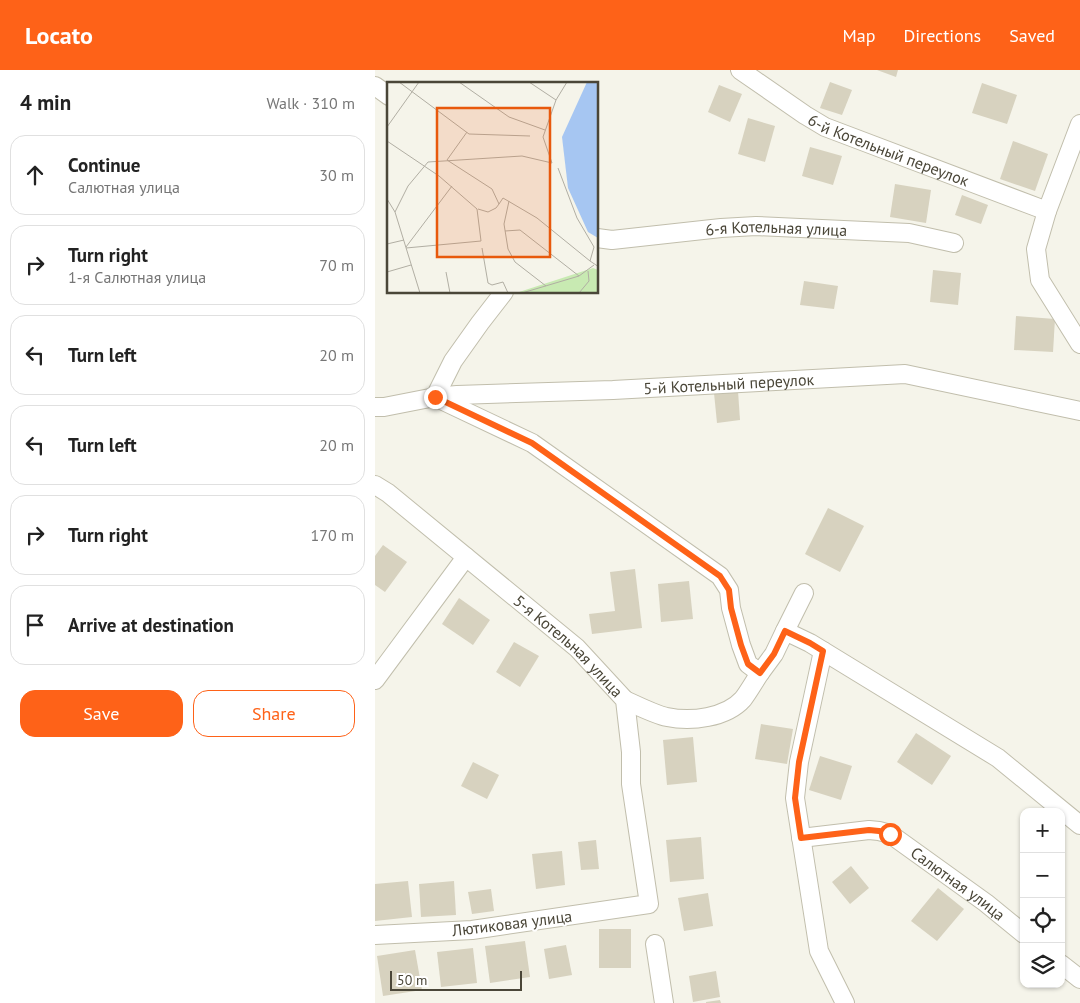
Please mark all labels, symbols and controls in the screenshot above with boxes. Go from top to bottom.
text: Locato [25,20,93,51]
text: Map [843,24,875,47]
text: Directions [903,24,981,47]
text: Saved [1009,24,1055,47]
inset map [387,82,599,294]
text: 4 min [20,89,71,116]
text: Walk · 310 m [266,93,355,113]
street label: 6-й Котельный переулок [805,109,972,191]
text: Continue [68,153,140,177]
icon: ahead [21,161,49,189]
text: 30 m [319,165,354,185]
text: Салютная улица [68,177,180,197]
street label: 6-я Котельная улица [704,216,848,240]
text: Turn right [68,243,148,267]
icon: right [21,251,49,279]
text: 70 m [319,255,354,275]
text: 1-я Салютная улица [68,267,206,287]
icon: left [21,341,49,369]
text: Turn left [68,343,137,367]
text: 20 m [319,345,354,365]
street label: 5-й Котельный переулок [643,369,815,398]
route end [424,386,447,409]
icon: left [21,431,49,459]
text: Turn left [68,433,137,457]
text: 20 m [319,435,354,455]
icon: right [21,521,49,549]
text: Turn right [68,523,148,547]
text: 170 m [311,525,354,545]
street label: 5-я Котельная улица [510,590,627,701]
icon: arrive [21,611,49,639]
text: Arrive at destination [68,613,234,637]
button: Save [20,690,183,737]
button: Share [193,690,355,737]
map controls [1020,808,1065,988]
button: + [1020,808,1065,853]
route start [879,823,902,846]
street label: Салютная улица [907,842,1009,925]
button: − [1020,853,1065,898]
button: locate [1020,898,1065,943]
street label: Лютиковая улица [450,906,573,940]
button: layers [1020,943,1065,988]
scale bar [390,968,523,991]
text: 50 m [397,971,427,989]

